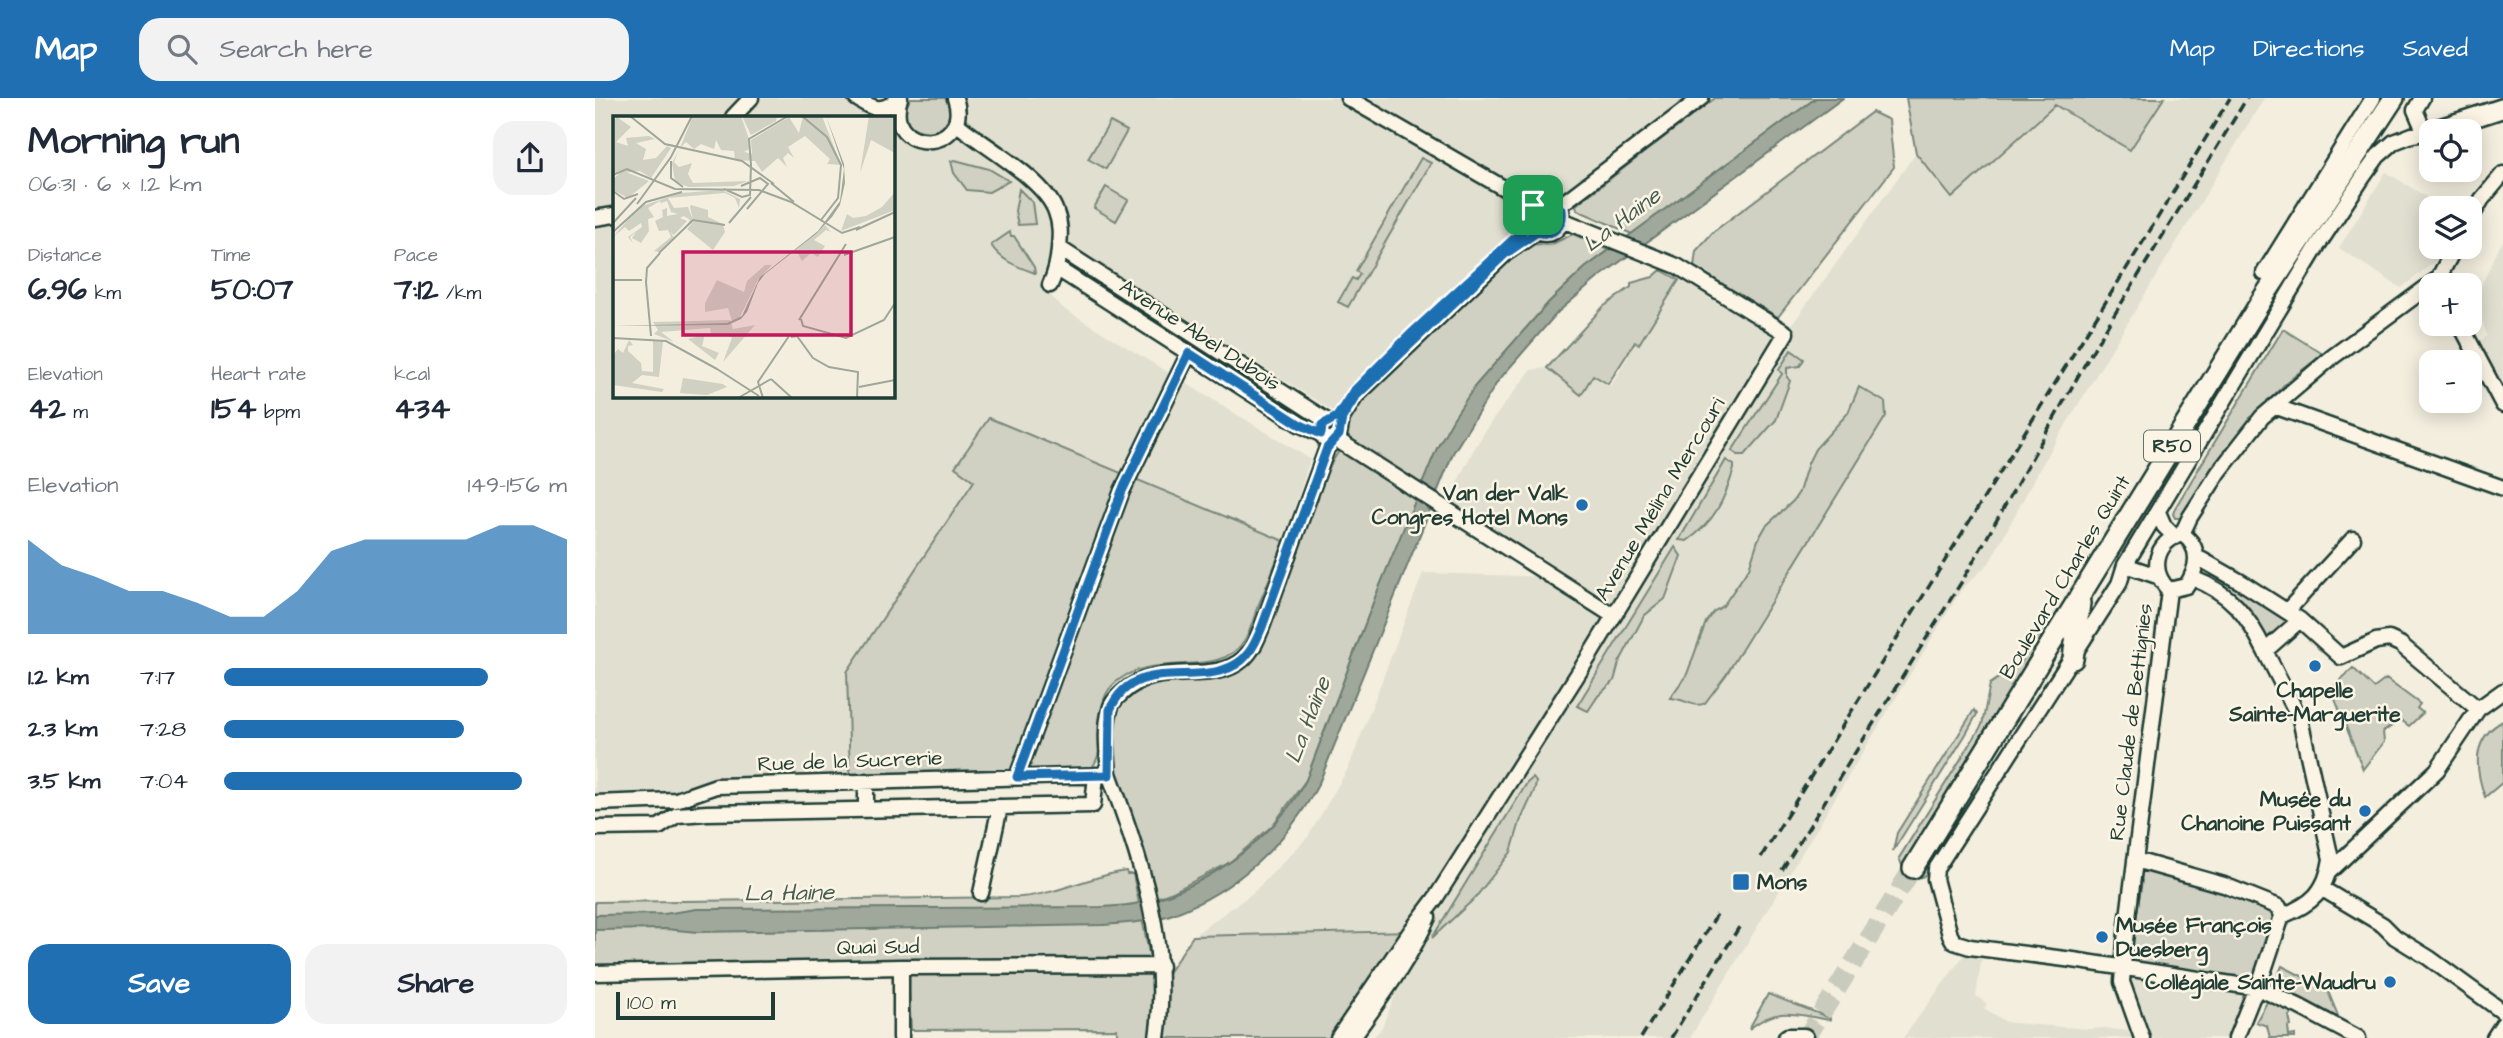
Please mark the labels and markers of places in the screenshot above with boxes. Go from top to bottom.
pin [1503,175,1563,235]
place label: Van der Valk Congres Hotel Mons [1372,479,1568,534]
marker: Van der Valk Congres Hotel Mons [1574,497,1590,513]
marker: Chapelle Sainte-Marguerite [2307,658,2323,674]
place label: Chapelle Sainte-Marguerite [2228,676,2401,731]
place label: Musée du Chanoine Puissant [2181,785,2352,838]
marker: Musée du Chanoine Puissant [2357,803,2373,819]
place label: Mons [1757,868,1808,897]
marker: Mons [1731,872,1751,892]
place label: Musée François Duesberg [2116,911,2272,966]
marker: Musée François Duesberg [2094,929,2110,945]
place label: Collégiale Sainte-Waudru [2145,968,2376,999]
marker: Collégiale Sainte-Waudru [2382,974,2398,990]

